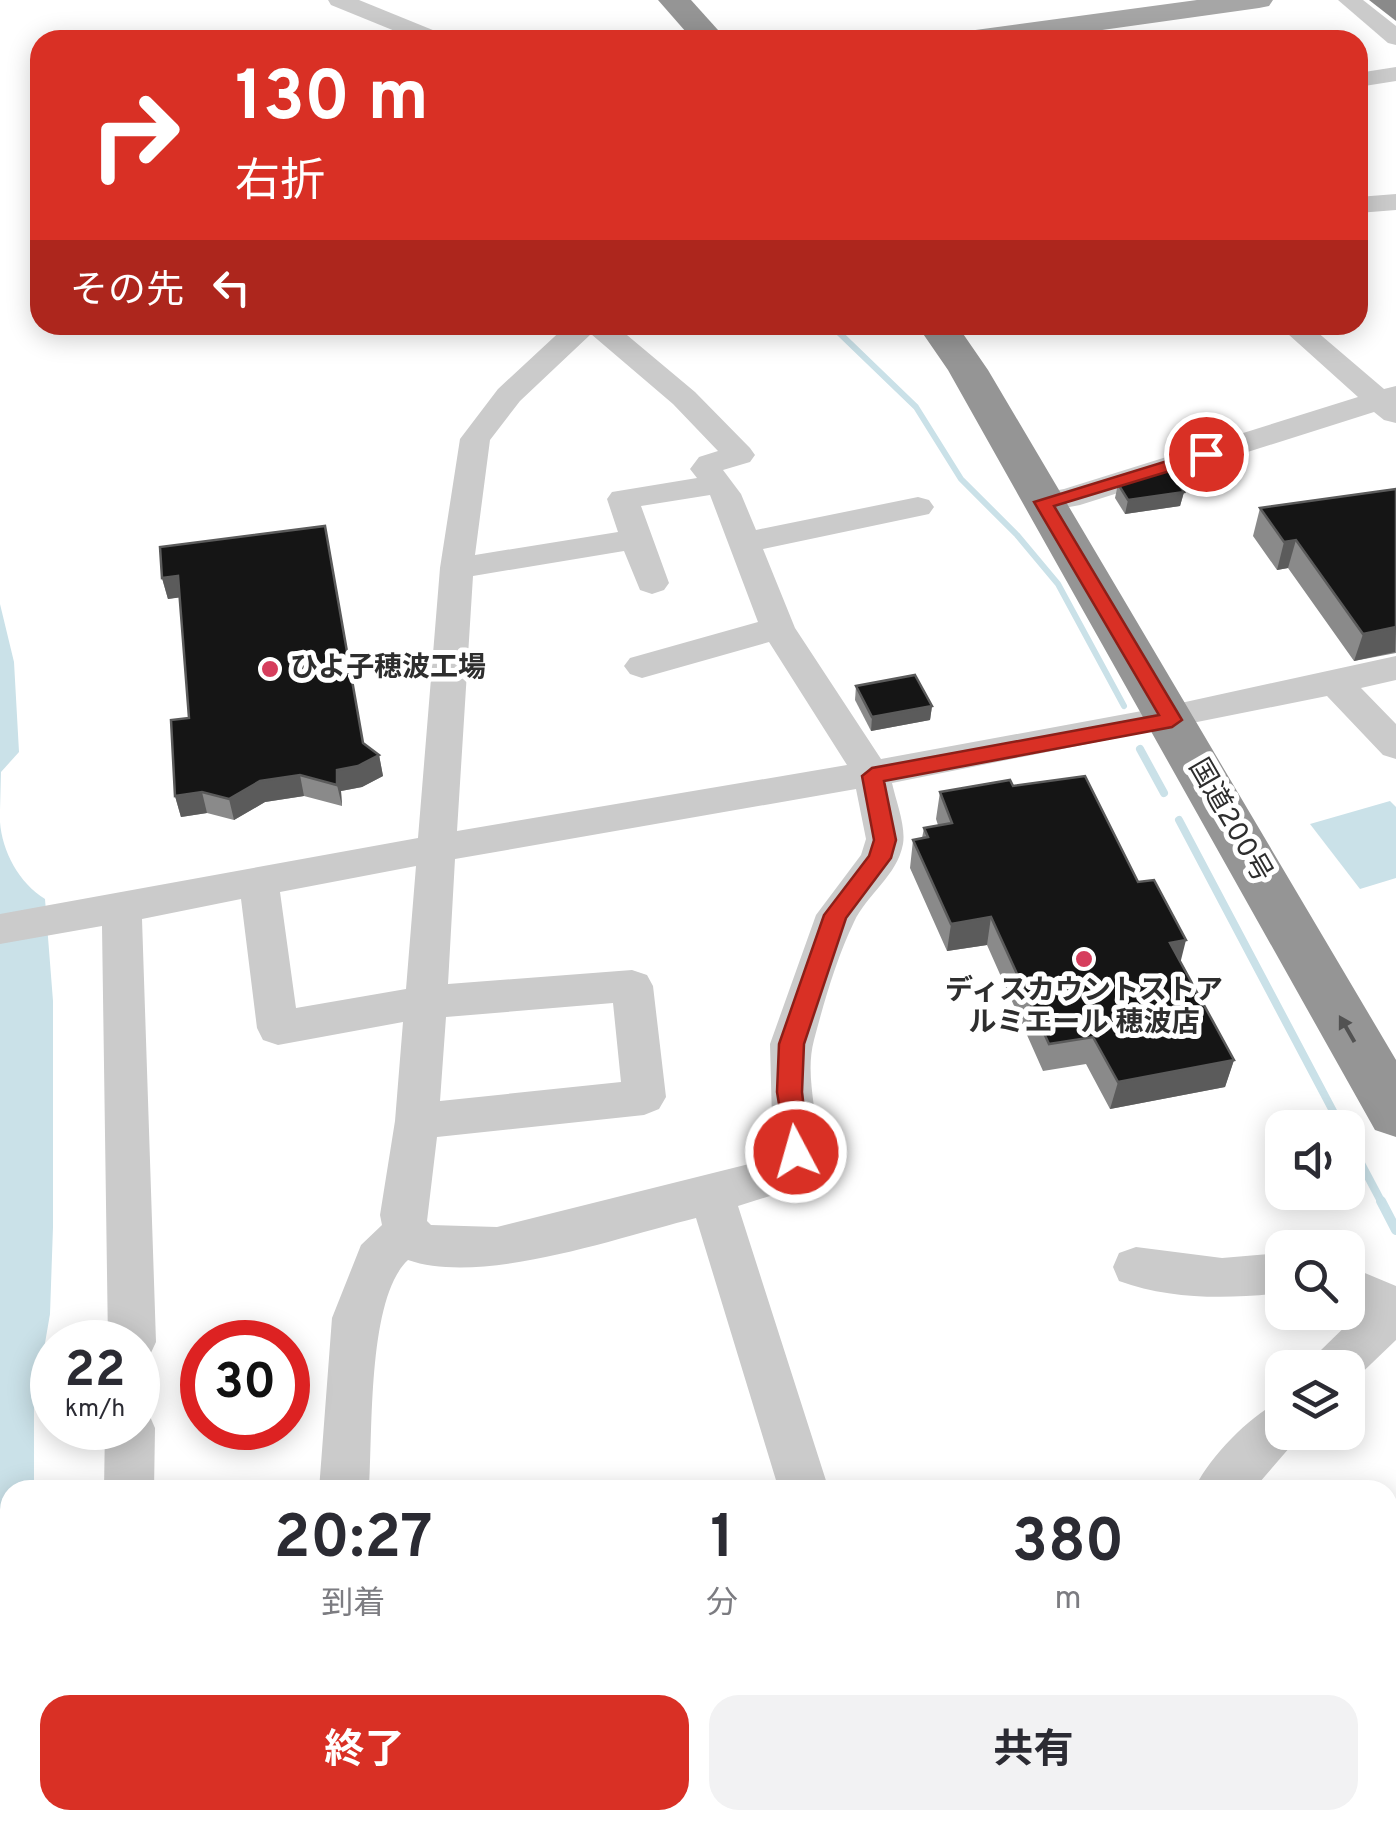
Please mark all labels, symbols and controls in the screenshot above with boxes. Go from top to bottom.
text: 130 m [235,56,429,145]
icon: right [70,70,200,200]
text: 右折 [235,155,325,212]
icon: left [204,260,259,315]
text: その先 [70,268,184,317]
pin [1164,412,1249,497]
icon: arrive [1179,427,1234,482]
place label: ひよ子穂波工場 [290,651,486,687]
marker: ひよ子穂波工場 [259,658,281,680]
street label: 国道200号 [1179,753,1279,889]
marker: ディスカウントストア ルミエール 穂波店 [1073,948,1095,970]
place label: ディスカウントストア ルミエール 穂波店 [945,974,1223,1042]
one-way arrow [1338,1015,1356,1043]
position arrow [744,1100,848,1204]
map controls [1265,1110,1365,1450]
button: sound [1265,1110,1365,1210]
button: search [1265,1230,1365,1330]
speed limit sign: 30 [180,1320,310,1450]
text: 22 [64,1341,126,1404]
button: layers [1265,1350,1365,1450]
text: km/h [65,1394,125,1426]
text: 20:27 [274,1503,433,1579]
text: 1 [710,1503,734,1579]
text: 380 [1012,1507,1124,1583]
text: m [1055,1580,1082,1620]
text: 到着 [321,1585,385,1625]
text: 分 [706,1585,738,1625]
button: 終了 [40,1695,689,1810]
button: 共有 [709,1695,1358,1810]

